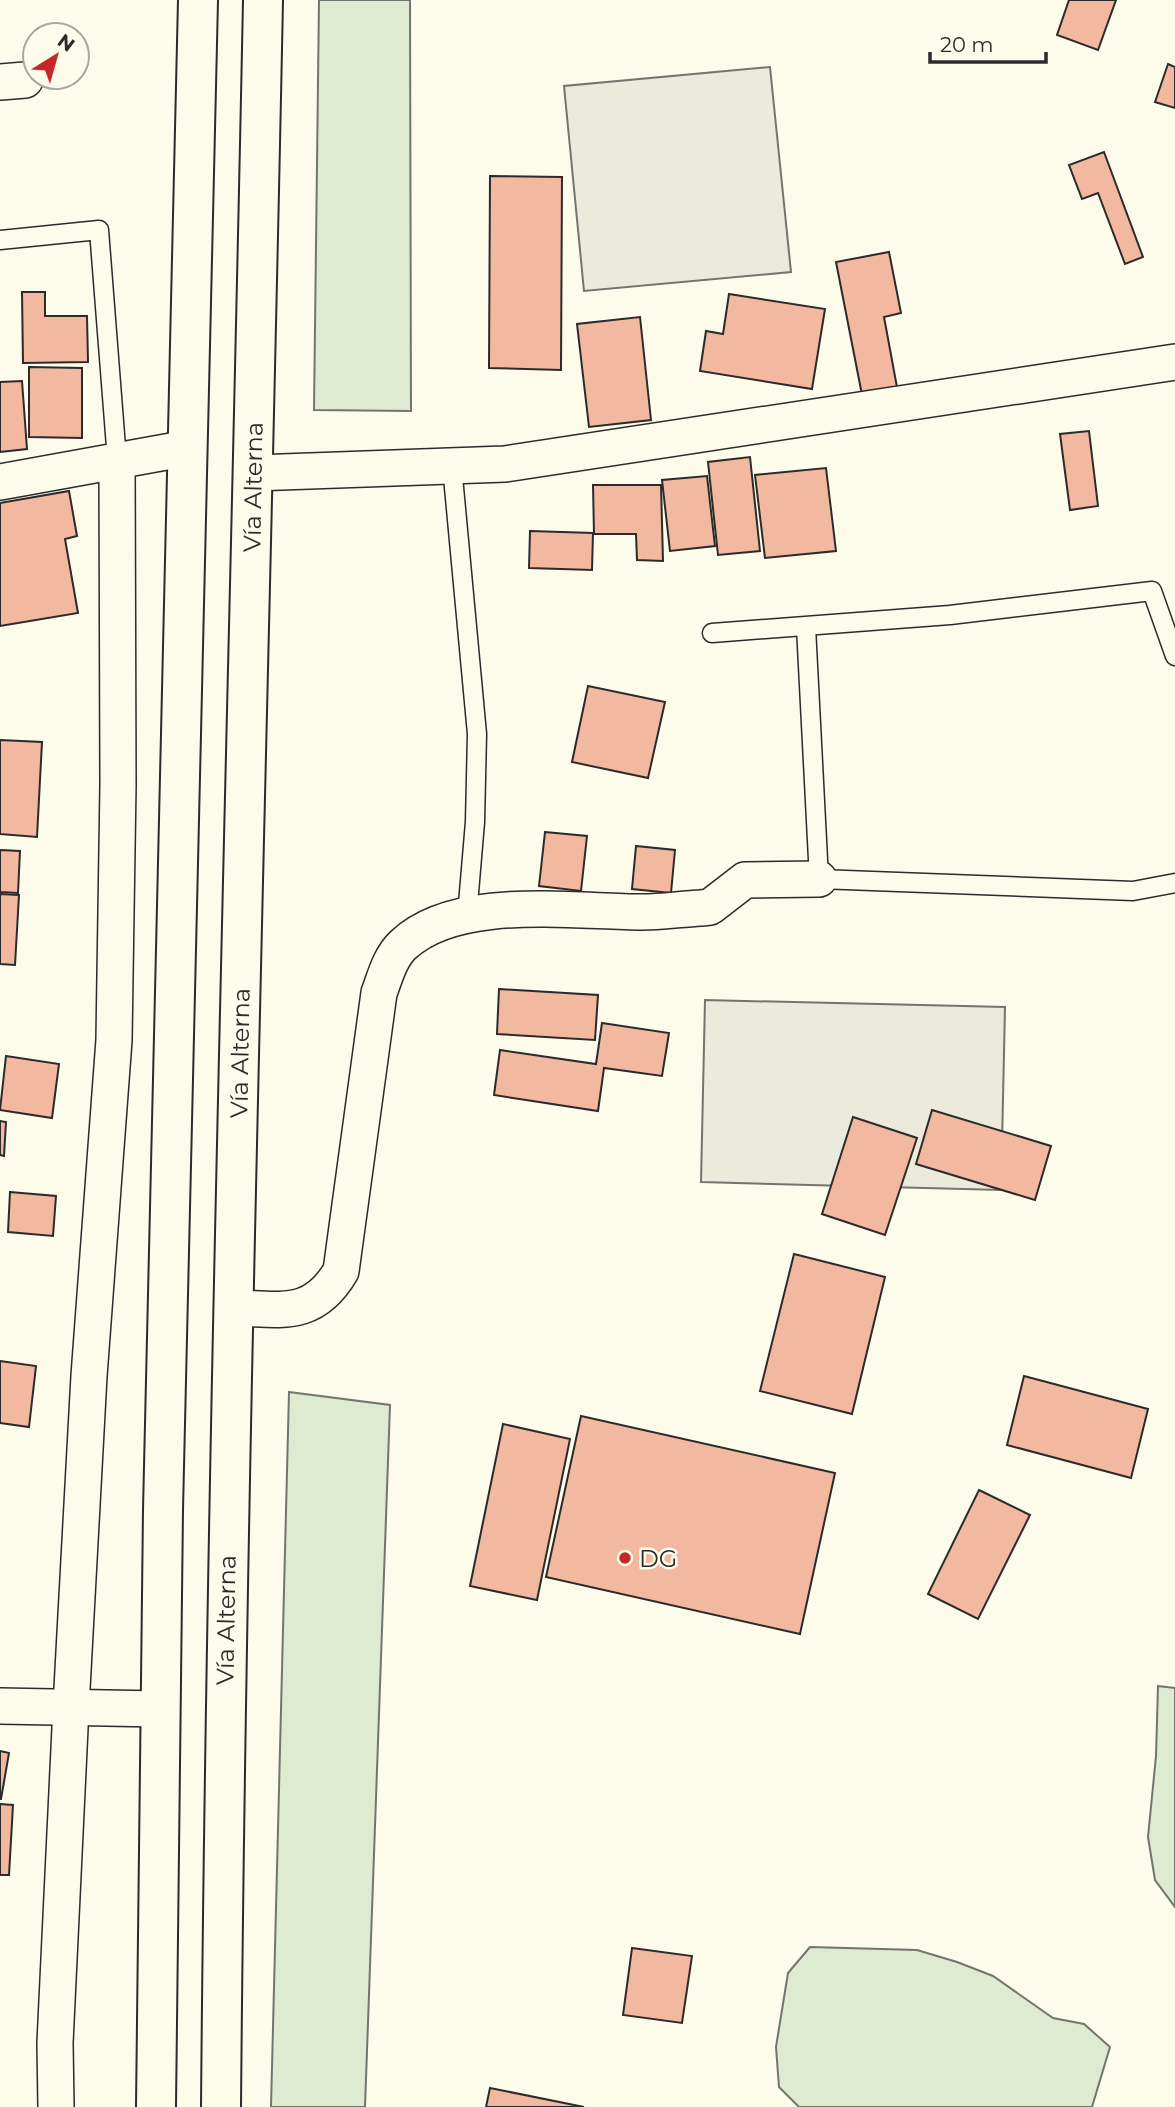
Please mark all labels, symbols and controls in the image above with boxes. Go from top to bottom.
north arrow [21,21,91,91]
scale bar [930,21,1046,65]
text: N [53,29,79,57]
text: 20 m [940,32,994,57]
street label: Vía Alterna [237,422,269,552]
street label: Vía Alterna [224,988,256,1118]
place label: DG [639,1544,677,1573]
marker: DG [617,1550,633,1566]
street label: Vía Alterna [210,1555,242,1685]

